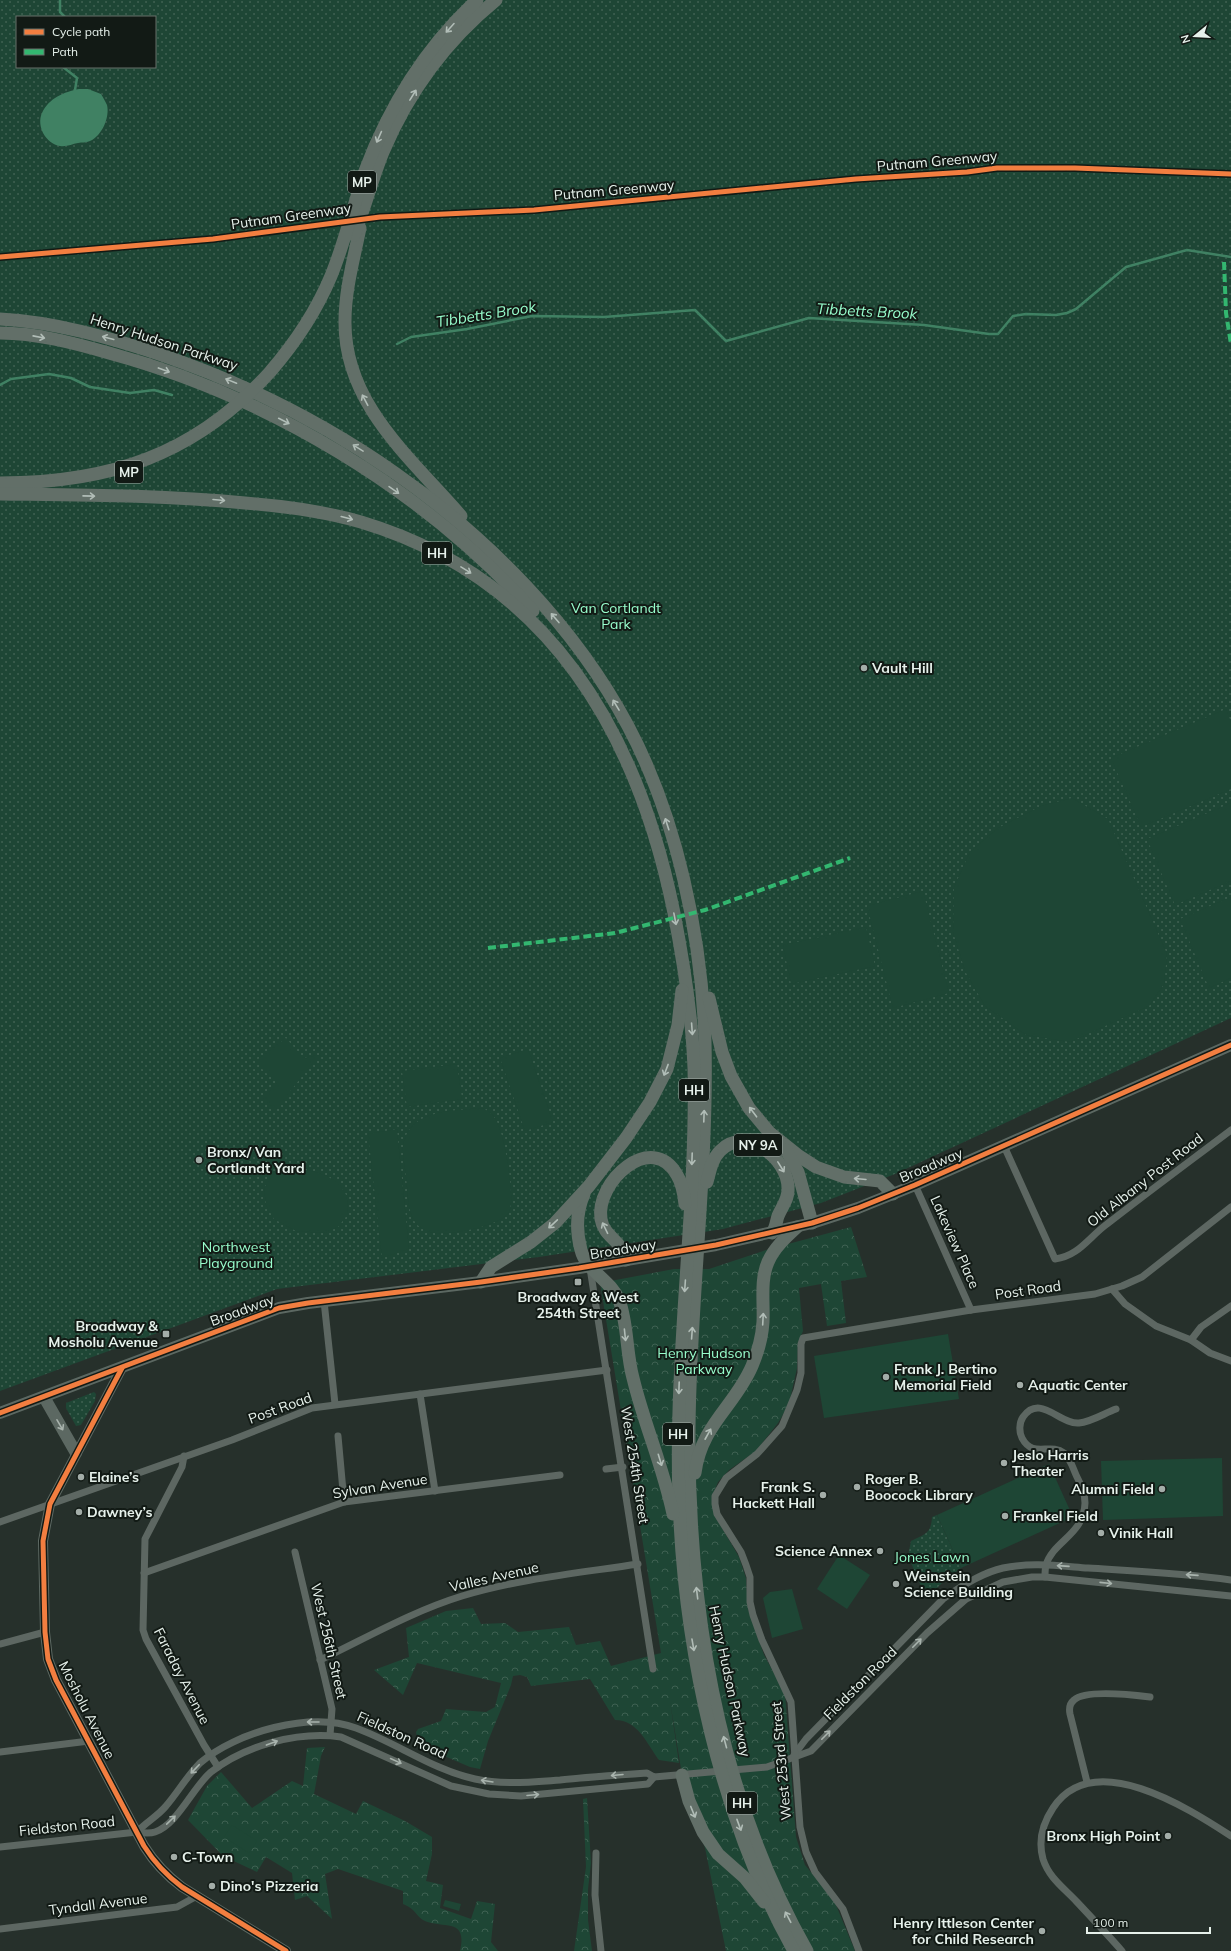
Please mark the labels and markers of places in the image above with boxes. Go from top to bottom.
place label: Vault Hill [871,659,933,677]
marker: Vault Hill [859,663,869,673]
place label: Bronx/ Van Cortlandt Yard [207,1143,305,1177]
marker: Bronx/ Van Cortlandt Yard [194,1155,204,1165]
marker: Broadway & West 254th Street [573,1277,583,1287]
place label: Broadway & West 254th Street [517,1288,639,1322]
place label: Broadway & Mosholu Avenue [48,1317,158,1351]
marker: Broadway & Mosholu Avenue [161,1329,171,1339]
place label: Frank J. Bertino Memorial Field [894,1360,997,1394]
marker: Frank J. Bertino Memorial Field [881,1372,891,1382]
place label: Aquatic Center [1028,1376,1128,1394]
marker: Aquatic Center [1015,1380,1025,1390]
place label: Jeslo Harris Theater [1012,1446,1089,1480]
marker: Jeslo Harris Theater [999,1458,1009,1468]
place label: Elaine’s [89,1468,139,1486]
place label: Roger B. Boocock Library [865,1470,973,1504]
marker: Elaine’s [76,1472,86,1482]
place label: Frank S. Hackett Hall [732,1478,815,1512]
place label: Alumni Field [1071,1480,1154,1498]
marker: Roger B. Boocock Library [852,1482,862,1492]
marker: Alumni Field [1157,1484,1167,1494]
marker: Frank S. Hackett Hall [818,1490,828,1500]
place label: Dawney’s [87,1503,152,1521]
marker: Dawney’s [74,1507,84,1517]
place label: Frankel Field [1013,1507,1098,1525]
marker: Frankel Field [1000,1511,1010,1521]
place label: Vinik Hall [1108,1524,1173,1542]
marker: Vinik Hall [1096,1528,1106,1538]
place label: Science Annex [775,1542,872,1560]
marker: Science Annex [875,1546,885,1556]
place label: Weinstein Science Building [904,1567,1013,1601]
marker: Weinstein Science Building [891,1579,901,1589]
place label: Bronx High Point [1047,1827,1161,1845]
marker: Bronx High Point [1163,1831,1173,1841]
place label: C-Town [182,1848,233,1866]
marker: C-Town [169,1852,179,1862]
place label: Dino's Pizzeria [220,1877,318,1895]
marker: Dino's Pizzeria [207,1881,217,1891]
place label: Henry Ittleson Center for Child Research [893,1914,1034,1948]
marker: Henry Ittleson Center for Child Research [1037,1926,1047,1936]

